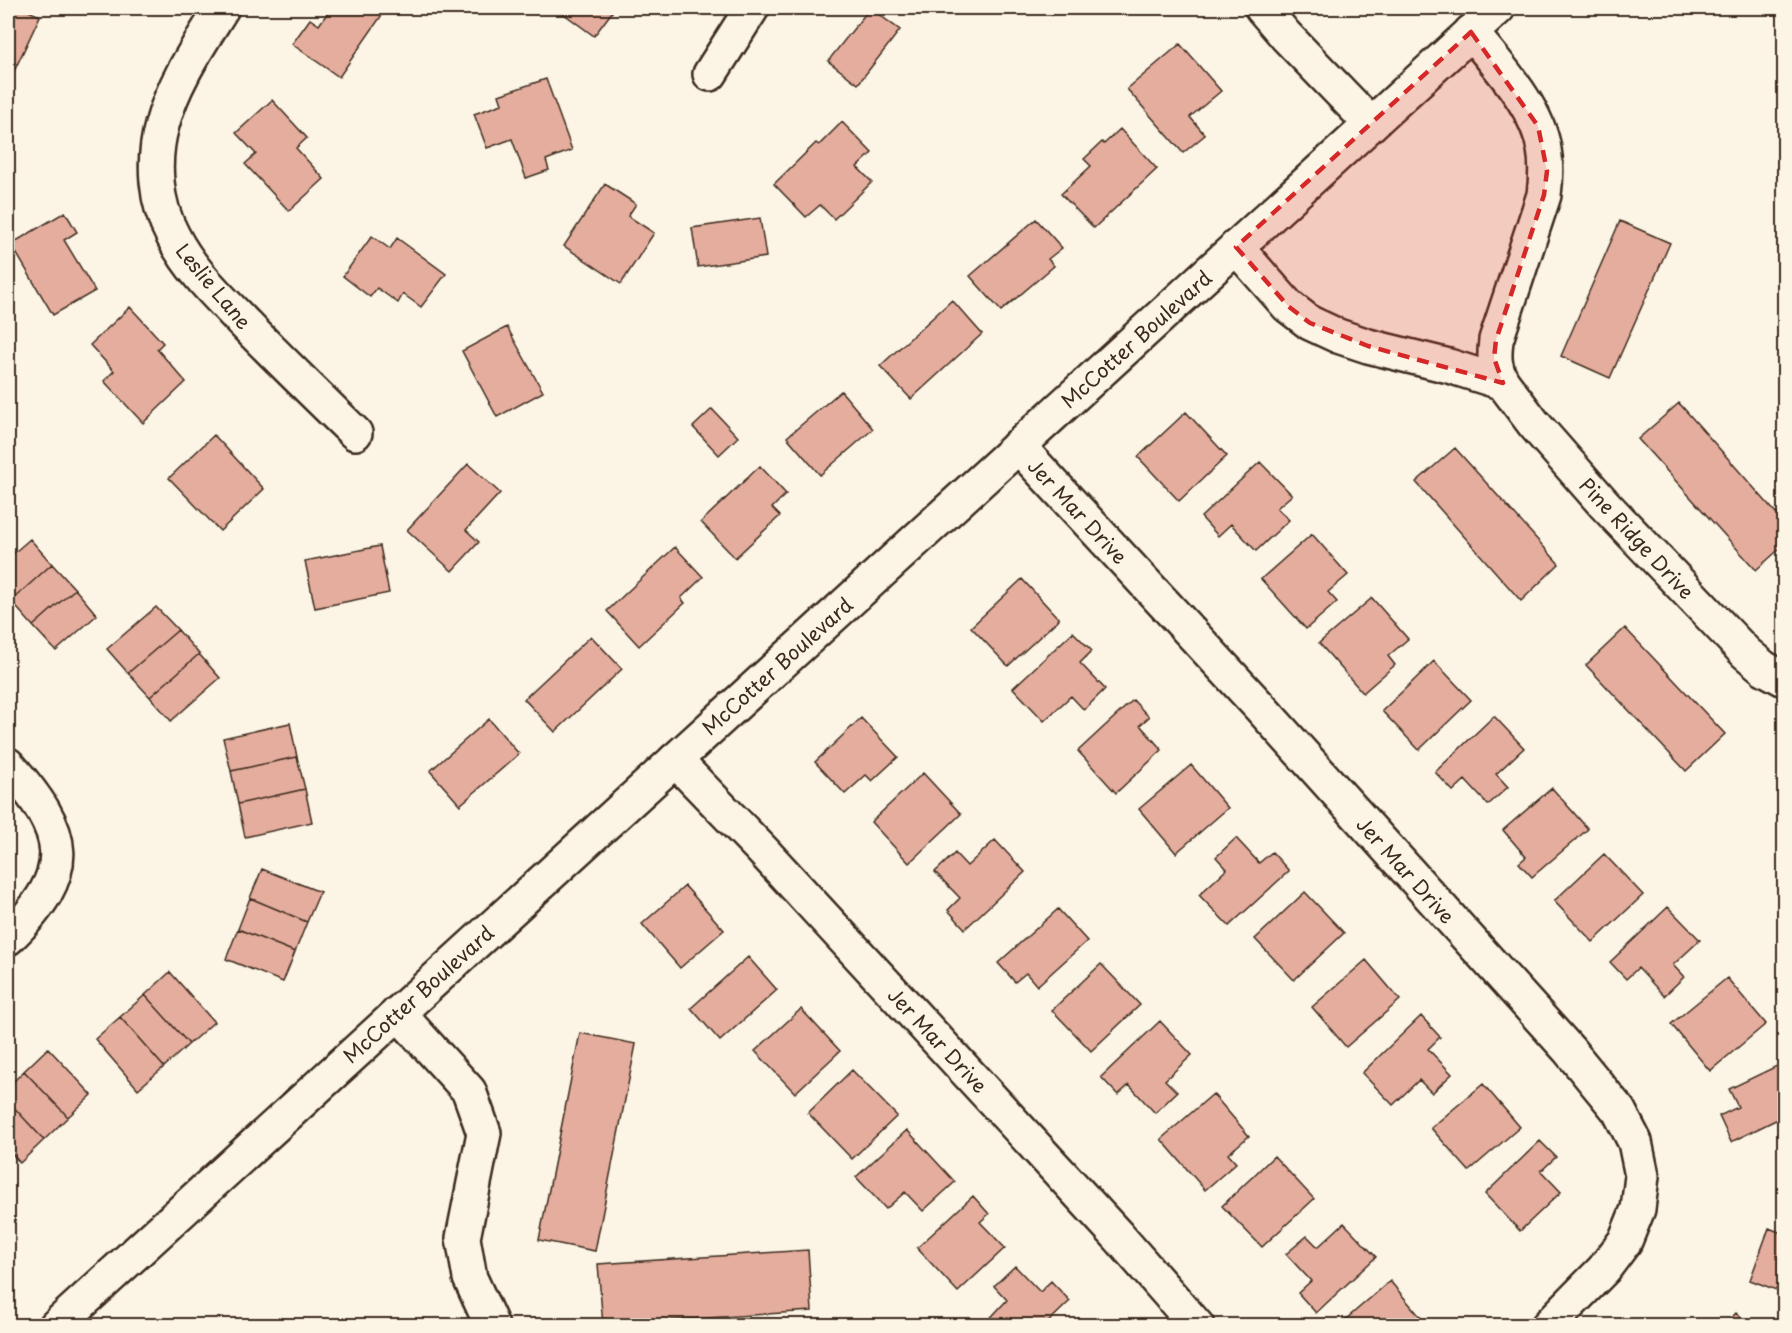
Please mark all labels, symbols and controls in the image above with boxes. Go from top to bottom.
street label: Leslie Lane [169,236,259,336]
street label: McCotter Boulevard [1054,263,1218,415]
street label: Jer Mar Drive [1021,452,1135,570]
street label: Pine Ridge Drive [1573,470,1701,606]
street label: McCotter Boulevard [695,590,859,742]
street label: Jer Mar Drive [1350,810,1462,930]
street label: McCotter Boulevard [336,918,500,1070]
street label: Jer Mar Drive [881,981,995,1099]

